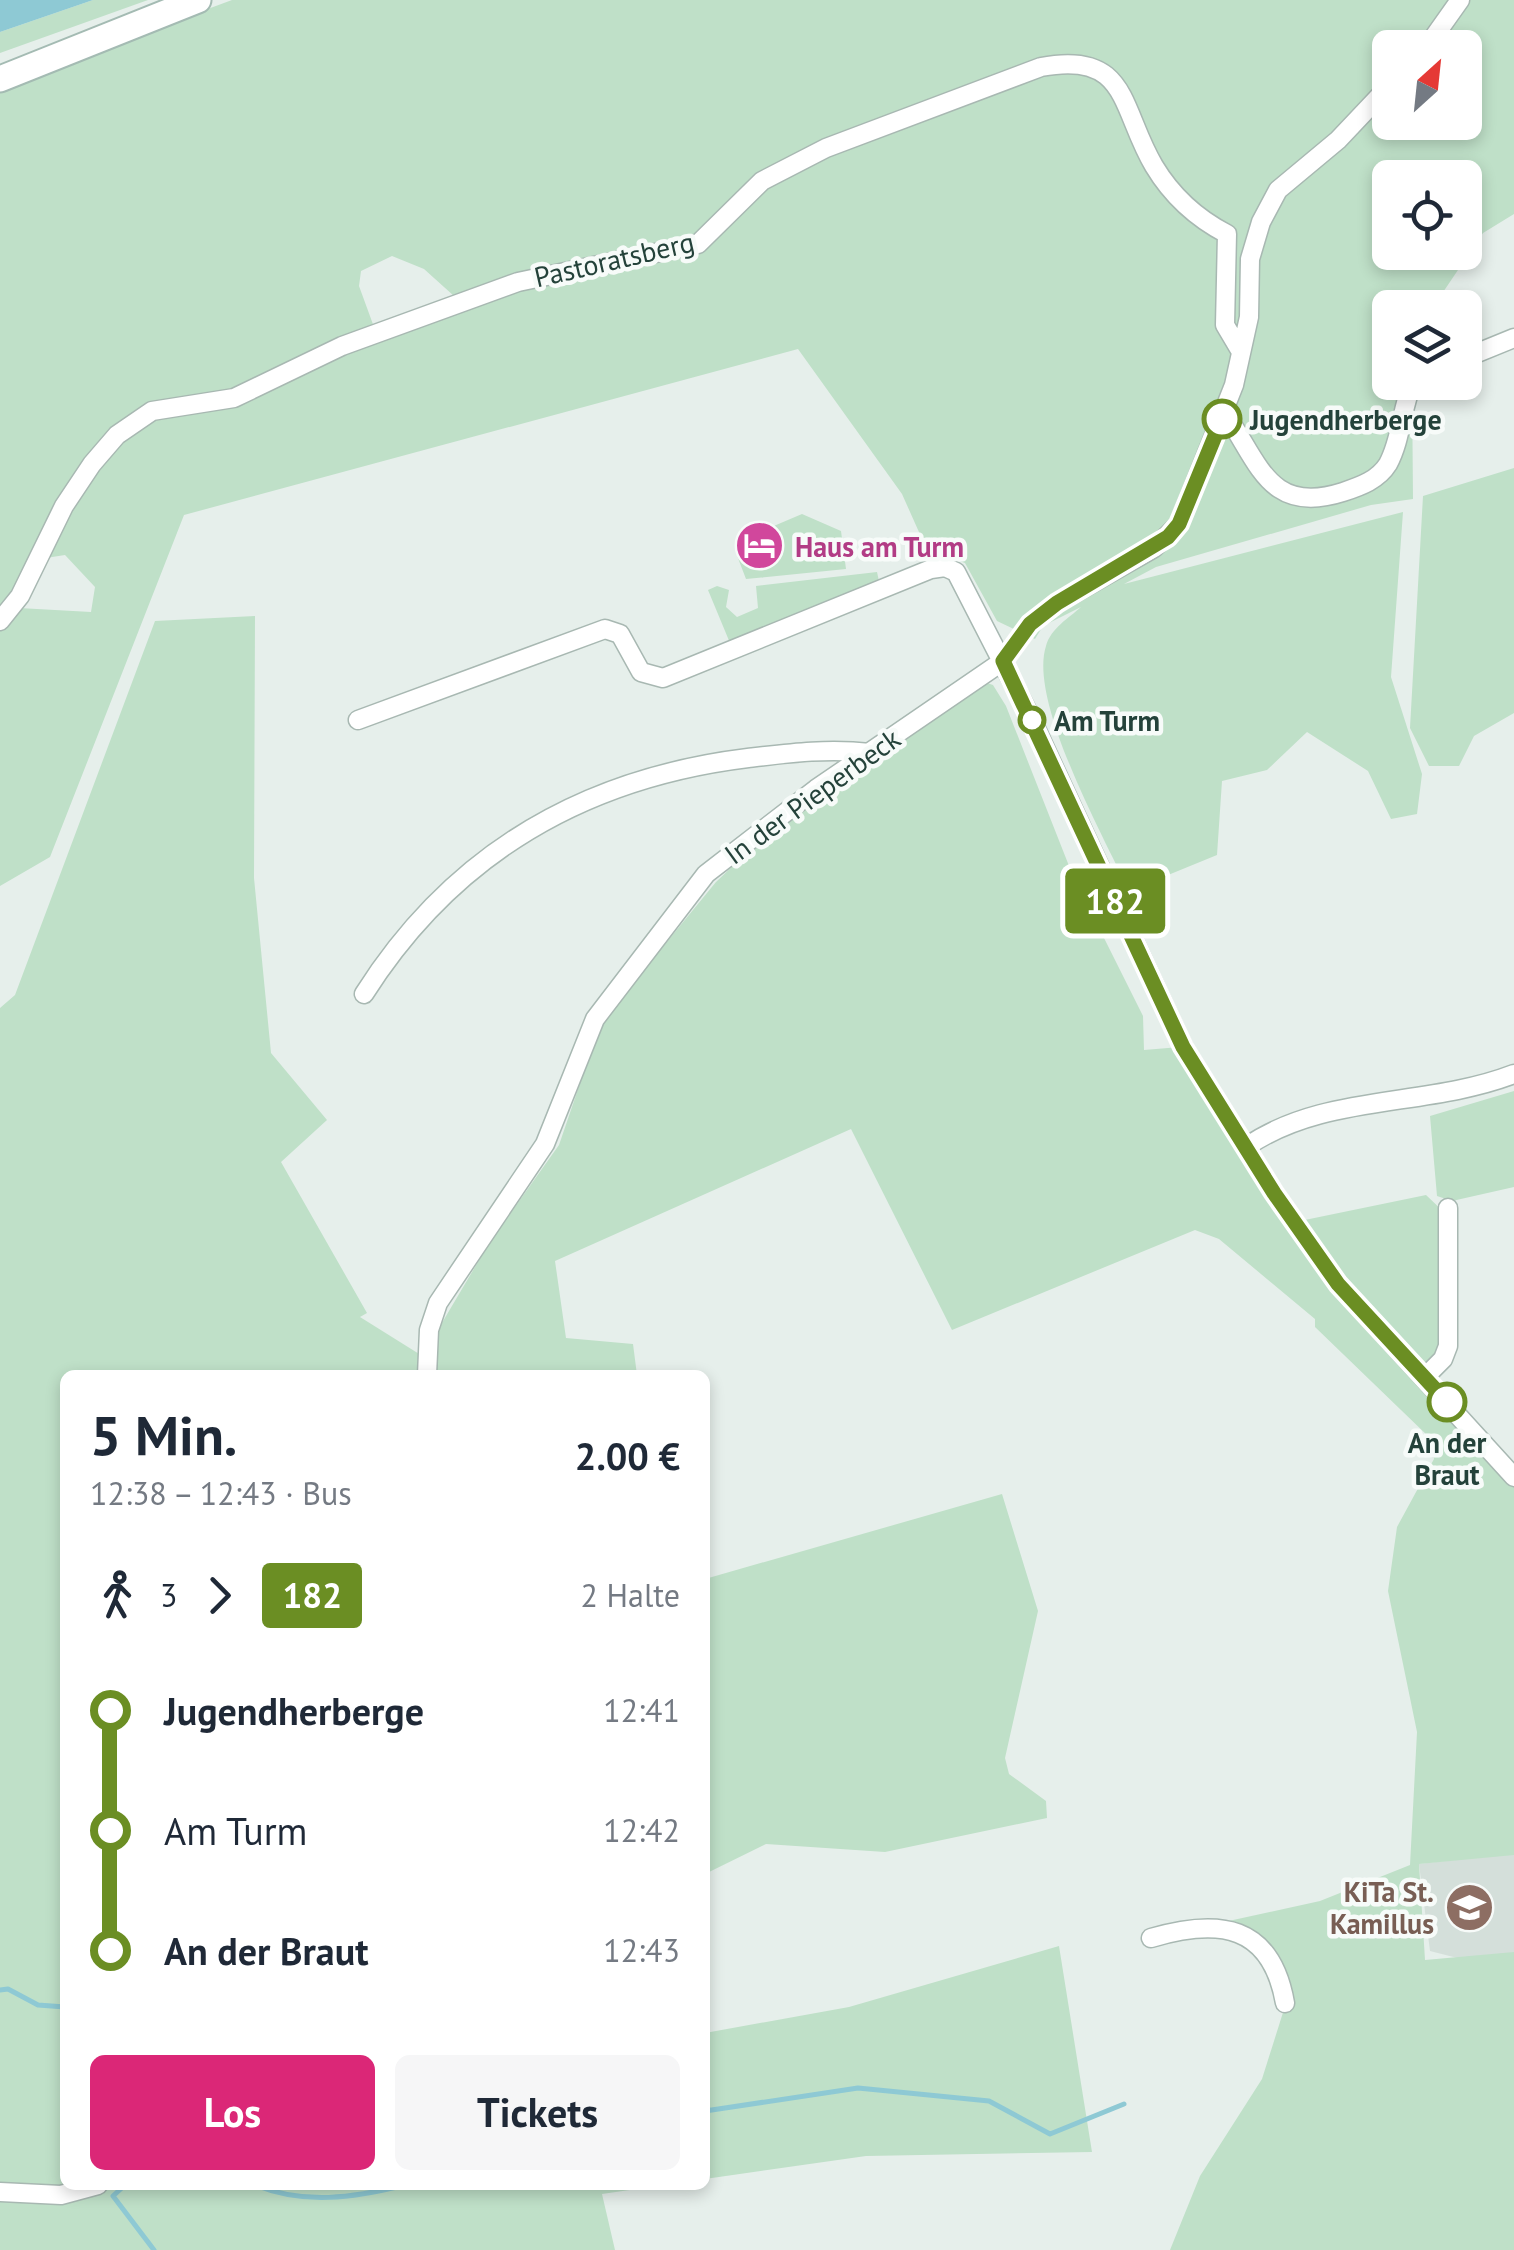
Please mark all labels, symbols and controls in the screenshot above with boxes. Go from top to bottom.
north arrow [1372,30,1482,140]
map controls [1372,30,1482,400]
button: locate [1372,160,1482,270]
street label: Pastoratsberg [530,223,698,295]
button: layers [1372,290,1482,400]
marker: Jugendherberge [1203,400,1241,438]
place label: Jugendherberge [1249,401,1442,438]
hotel icon: Haus am Turm [734,520,786,572]
place label: Haus am Turm [795,528,964,565]
place label: Am Turm [1054,702,1160,739]
marker: Am Turm [1019,707,1045,733]
street label: In der Pieperbeck [717,719,908,872]
line badge: 182 [1058,868,1172,934]
text: 182 [1085,878,1145,924]
marker: An der Braut [1428,1383,1466,1421]
text: 5 Min. [90,1399,237,1470]
place label: An der Braut [1408,1424,1486,1493]
text: 2.00 € [575,1431,680,1480]
text: 12:38 – 12:43 · Bus [90,1472,352,1514]
icon: walk [90,1568,145,1623]
icon: forward [192,1568,247,1623]
text: 182 [282,1572,342,1618]
text: 3 [160,1574,177,1616]
text: 2 Halte [581,1574,680,1616]
text: Jugendherberge [164,1686,424,1735]
text: 12:41 [603,1689,680,1731]
text: Am Turm [164,1806,307,1855]
text: 12:42 [603,1809,680,1851]
place label: KiTa St. Kamillus [1330,1873,1434,1942]
school or university icon: KiTa St. Kamillus [1443,1881,1495,1933]
text: An der Braut [164,1926,368,1975]
text: 12:43 [603,1929,680,1971]
button: Los [90,2055,375,2170]
button: Tickets [395,2055,680,2170]

